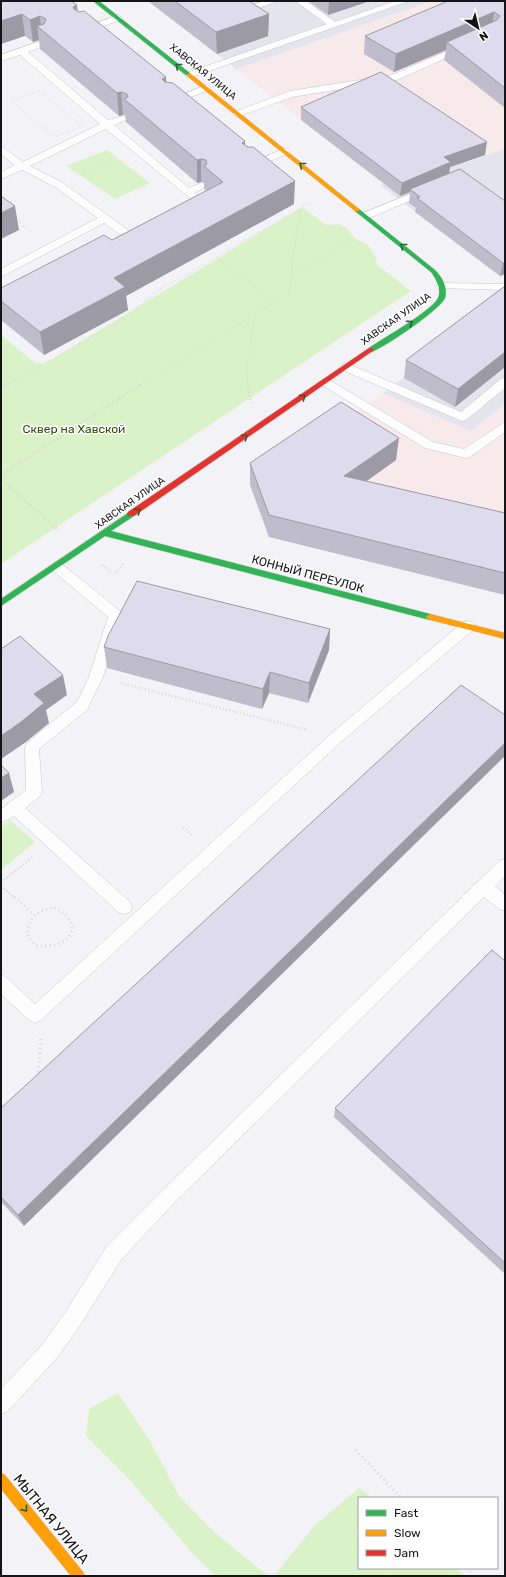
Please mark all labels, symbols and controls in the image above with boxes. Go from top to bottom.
north arrow [458,8,498,48]
text: N [476,28,490,43]
street label: ХАВСКАЯ УЛИЦА [167,41,239,103]
one-way arrow [176,64,183,71]
one-way arrow [299,163,306,170]
one-way arrow [400,244,407,251]
street label: ХАВСКАЯ УЛИЦА [359,290,434,348]
one-way arrow [406,321,413,328]
one-way arrow [299,395,306,402]
park label: Сквер на Хавской [23,422,125,436]
one-way arrow [241,434,248,442]
street label: ХАВСКАЯ УЛИЦА [93,474,168,532]
one-way arrow [134,508,141,516]
street label: КОННЫЙ ПЕРЕУЛОК [250,552,366,596]
street label: МЫТНАЯ УЛИЦА [10,1471,93,1568]
legend [358,1497,498,1569]
one-way arrow [21,1505,28,1512]
text: Fast [394,1506,418,1520]
text: Slow [394,1526,421,1540]
text: Jam [394,1546,419,1560]

